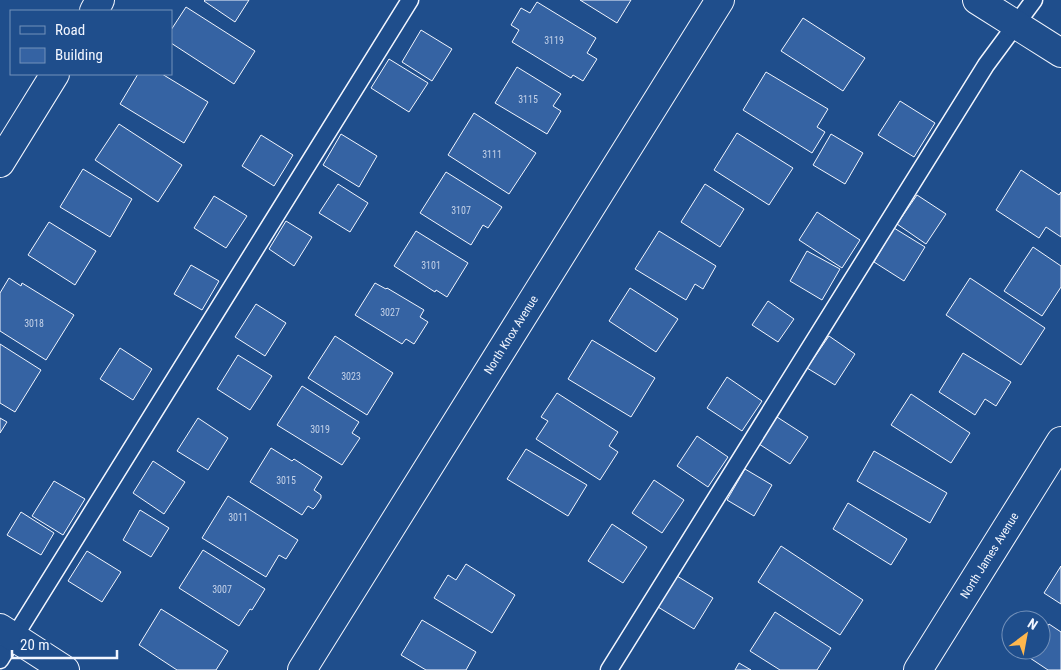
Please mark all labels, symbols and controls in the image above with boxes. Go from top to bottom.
legend [10,10,172,75]
text: Road [55,21,85,39]
house number: 3119 [544,35,564,46]
text: Building [55,46,103,64]
house number: 3115 [518,94,538,105]
house number: 3111 [482,149,502,160]
house number: 3107 [451,205,471,216]
house number: 3101 [421,260,441,271]
street label: North Knox Avenue [481,293,541,377]
house number: 3027 [380,307,400,318]
house number: 3018 [24,318,44,329]
house number: 3023 [341,371,361,382]
house number: 3019 [310,424,330,435]
house number: 3015 [276,475,296,486]
street label: North James Avenue [957,510,1022,601]
house number: 3011 [228,512,248,523]
house number: 3007 [212,584,232,595]
north arrow [1001,610,1051,660]
text: N [1025,615,1041,633]
scale bar [12,628,118,660]
text: 20 m [20,636,50,654]

